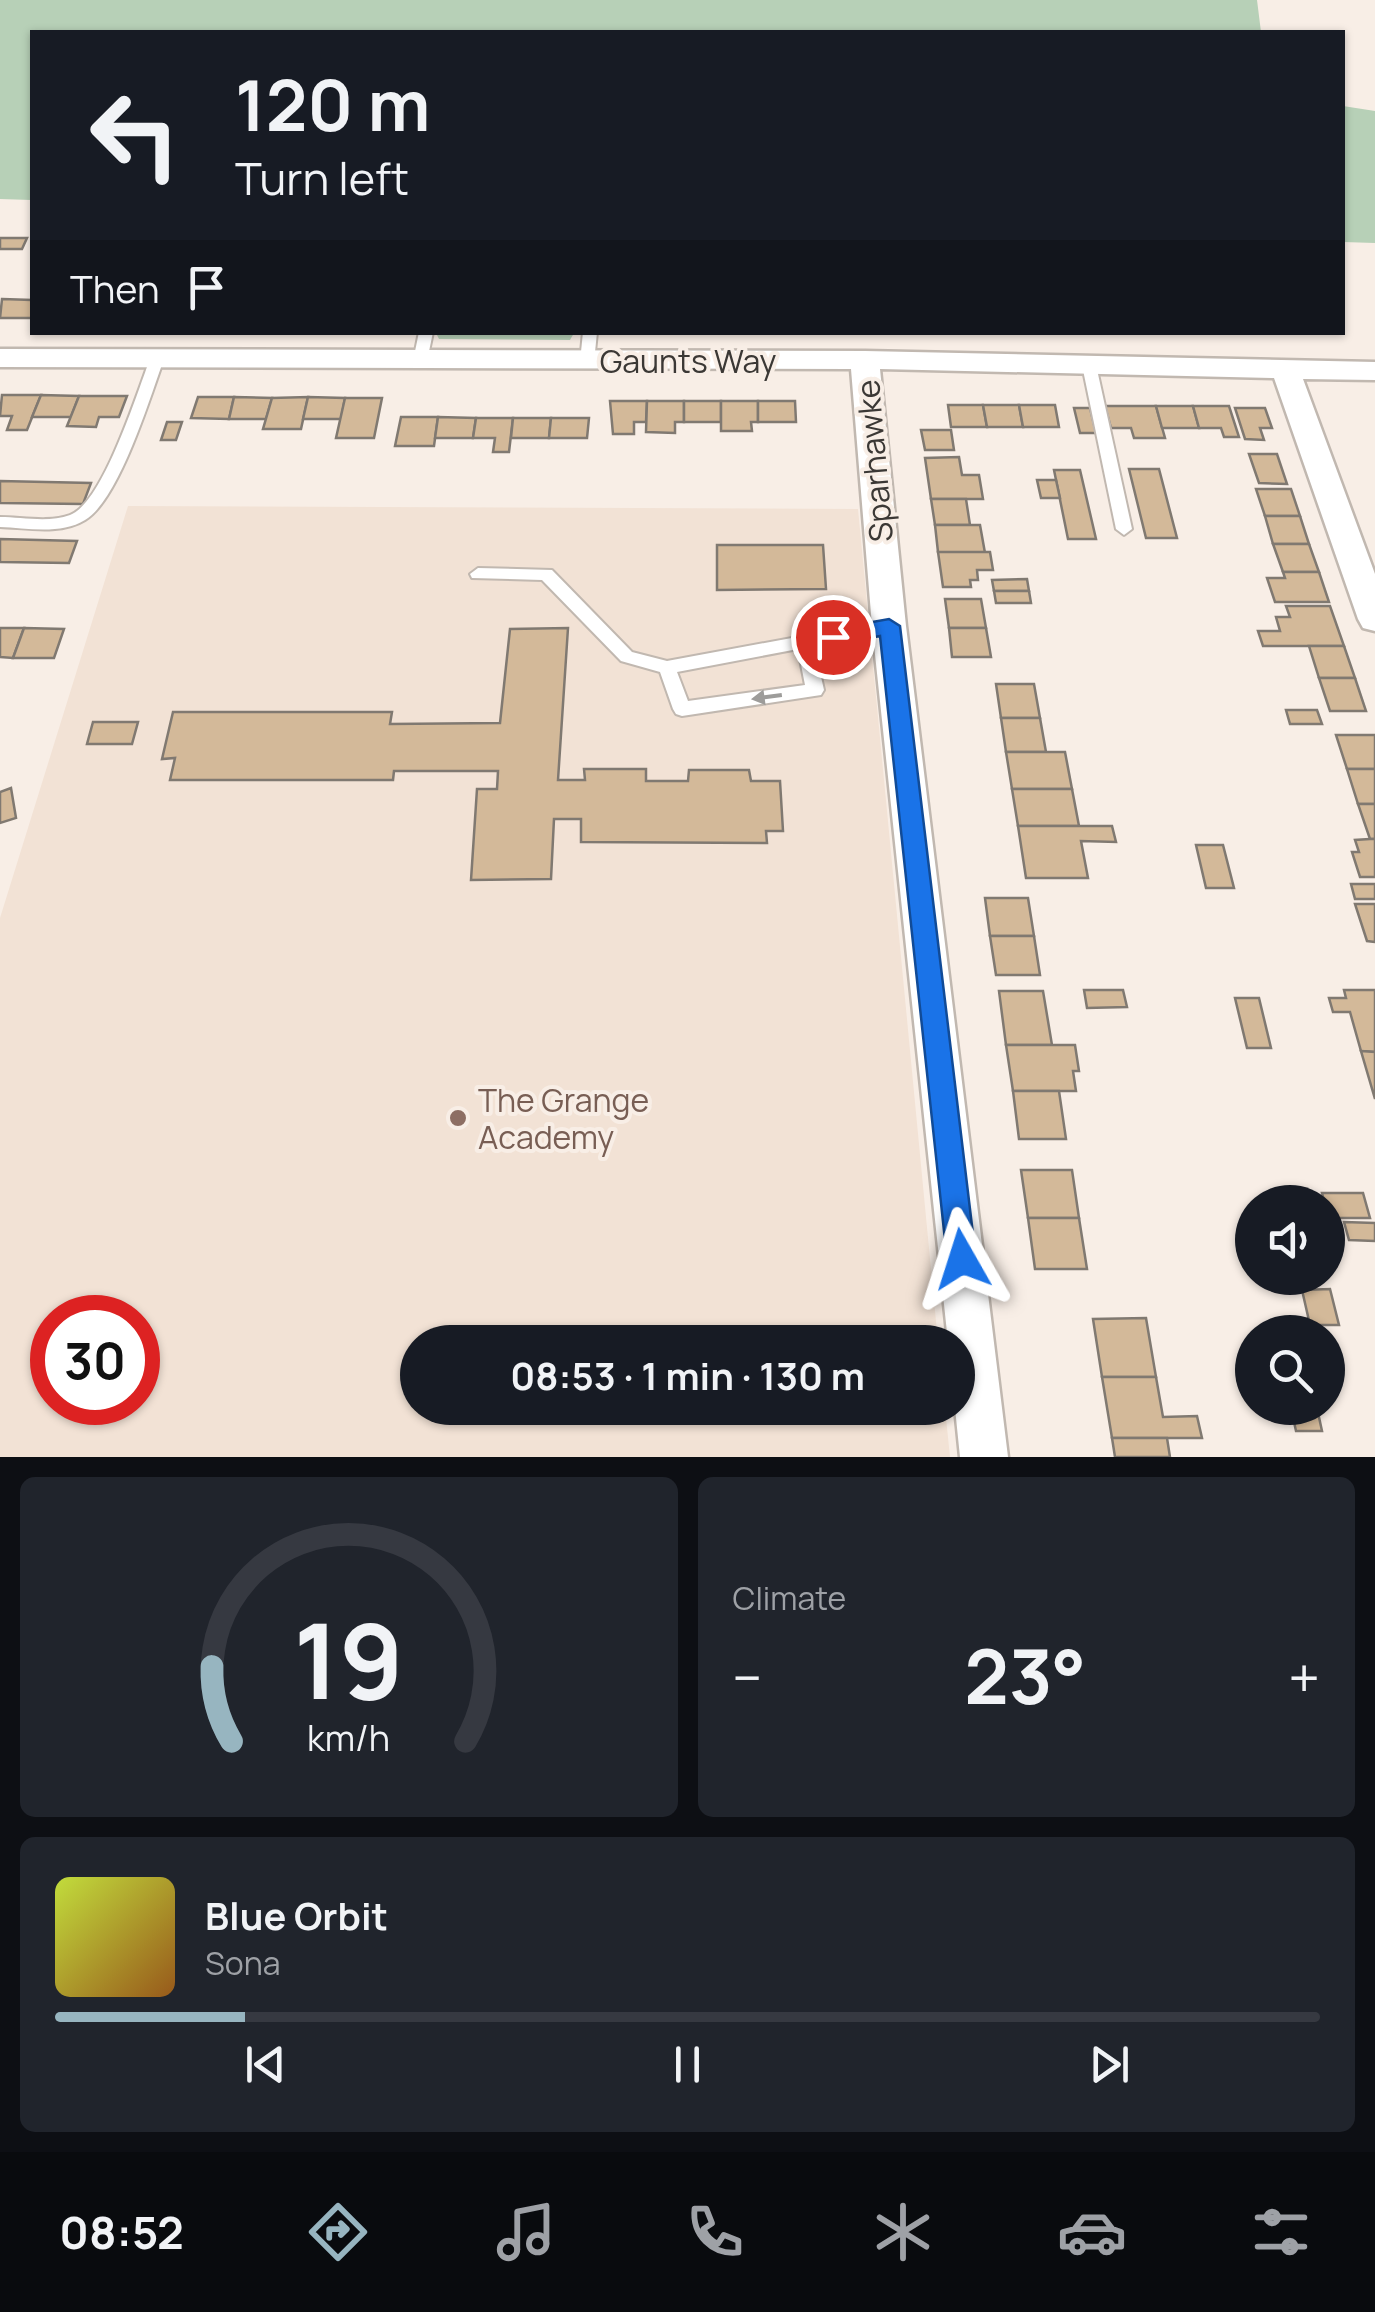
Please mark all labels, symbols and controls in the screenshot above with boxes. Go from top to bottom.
text: 120 m [235,56,430,152]
icon: left [70,70,200,200]
text: Turn left [235,147,409,209]
icon: arrive [179,260,234,315]
text: Then [70,262,159,314]
street label: Gaunts Way [600,339,776,383]
street label: Sparhawke [845,378,903,544]
pin [791,595,876,680]
icon: arrive [806,610,861,665]
one-way arrow [751,689,783,705]
place label: The Grange Academy [478,1078,649,1159]
marker: The Grange Academy [447,1107,469,1129]
map controls [1235,1185,1345,1425]
button: sound [1235,1185,1345,1295]
position arrow [910,1207,1014,1311]
speed limit sign: 30 [30,1295,160,1425]
button: search [1235,1315,1345,1425]
text: 08:53 · 1 min · 130 m [510,1349,865,1401]
text: Climate [733,1576,846,1620]
text: 19 [294,1588,404,1730]
text: 23° [964,1624,1086,1727]
text: − [733,1639,762,1715]
text: + [1288,1639,1320,1715]
text: km/h [307,1713,390,1762]
text: Blue Orbit [205,1889,388,1941]
text: Sona [205,1941,280,1985]
icon: previous [238,2037,293,2092]
icon: pause [660,2037,715,2092]
icon: next [1082,2037,1137,2092]
icon: directions [303,2197,373,2267]
icon: music [491,2197,561,2267]
icon: phone [680,2197,750,2267]
icon: climate [868,2197,938,2267]
icon: car [1057,2197,1127,2267]
icon: filters [1246,2197,1316,2267]
text: 08:52 [59,2201,184,2263]

